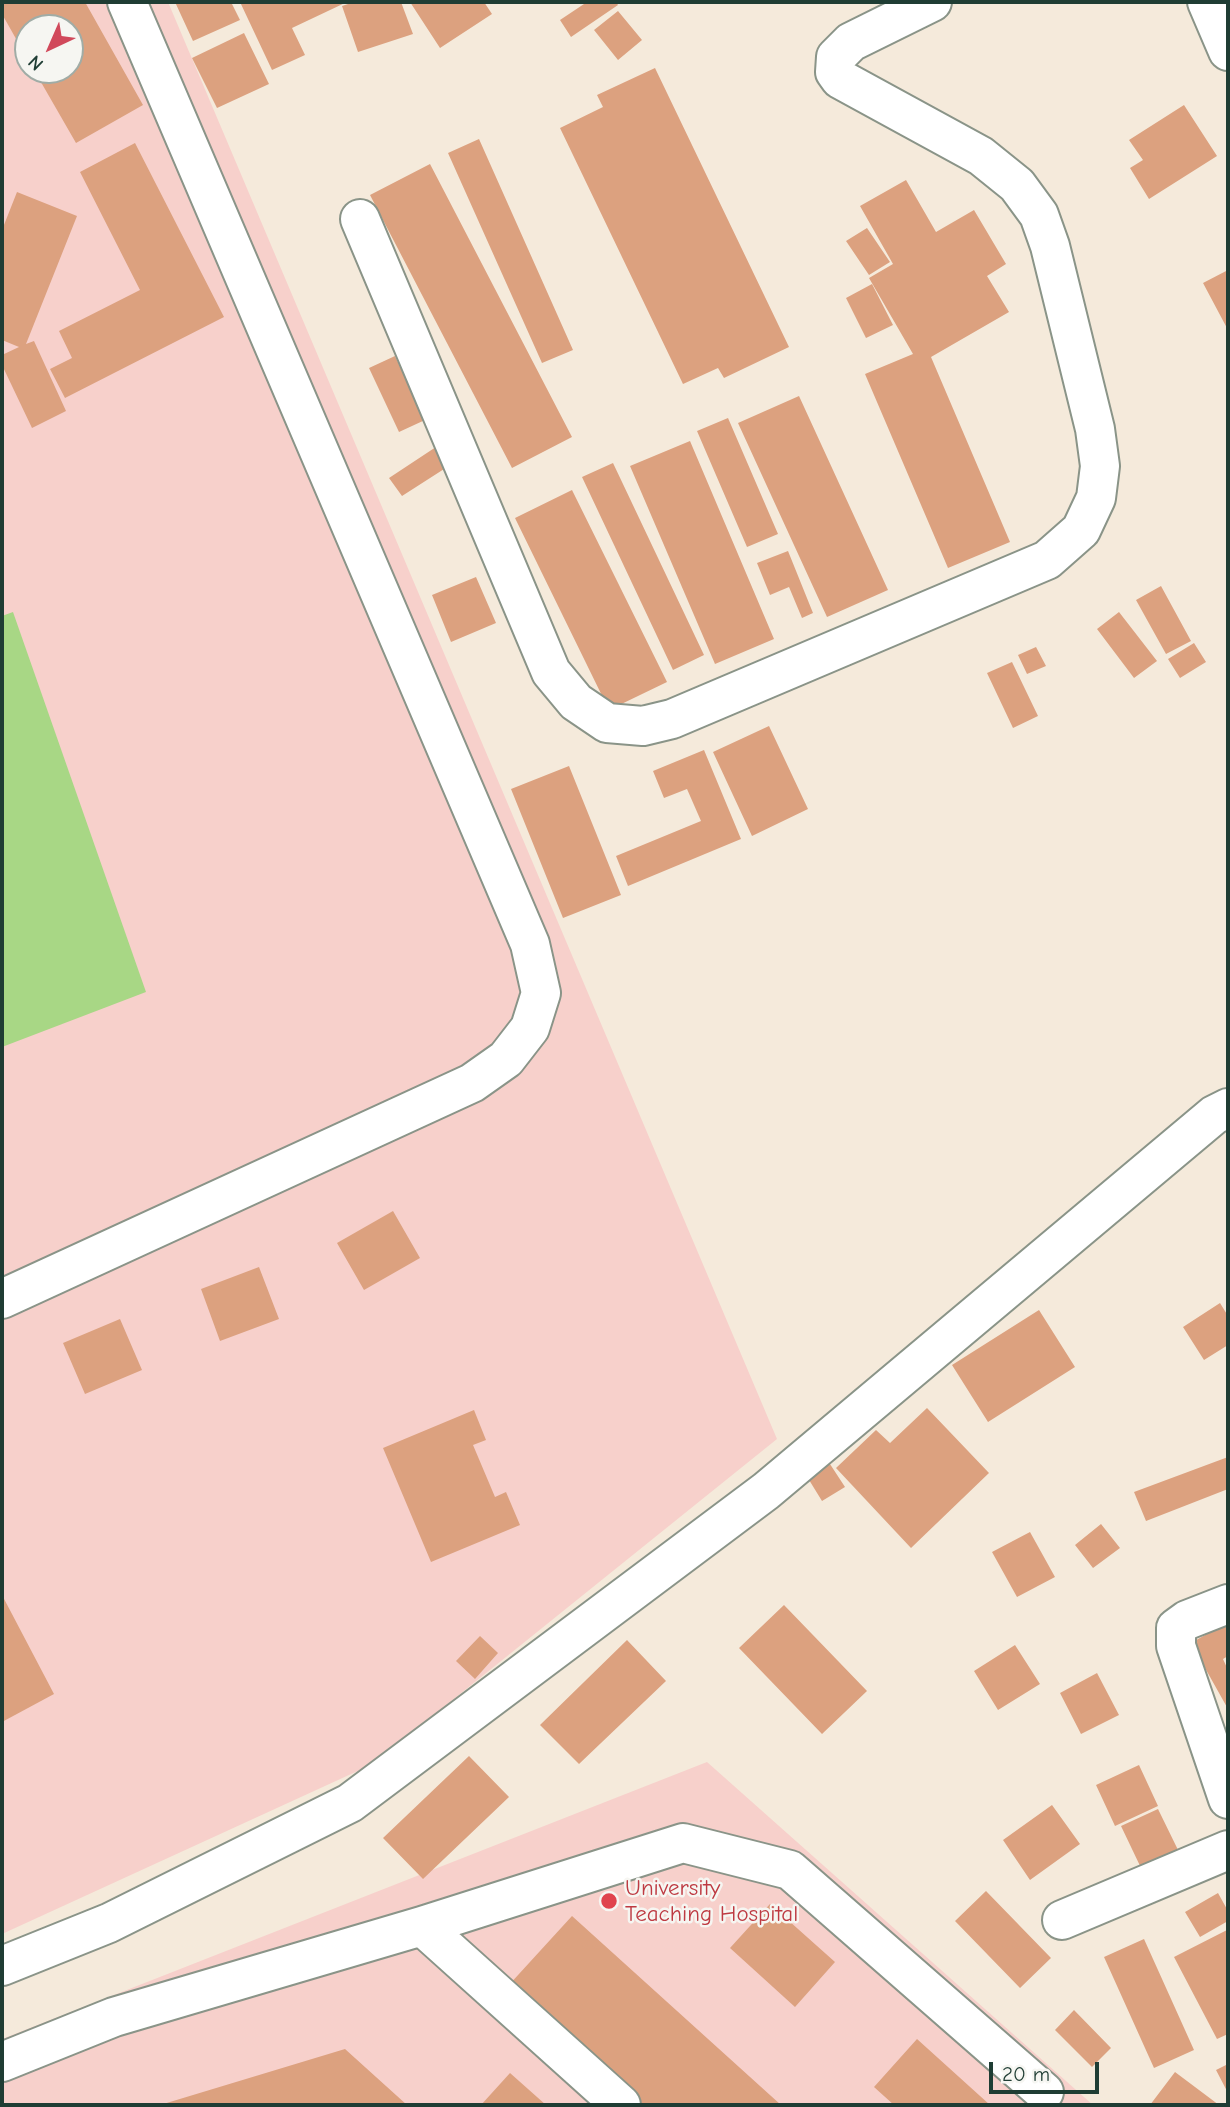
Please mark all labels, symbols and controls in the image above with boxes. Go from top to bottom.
north arrow [14,14,84,84]
text: N [24,50,48,75]
place label: University Teaching Hospital [625,1874,798,1928]
marker: University Teaching Hospital [599,1891,619,1911]
scale bar [992,2048,1102,2092]
text: 20 m [1002,2062,1050,2086]

